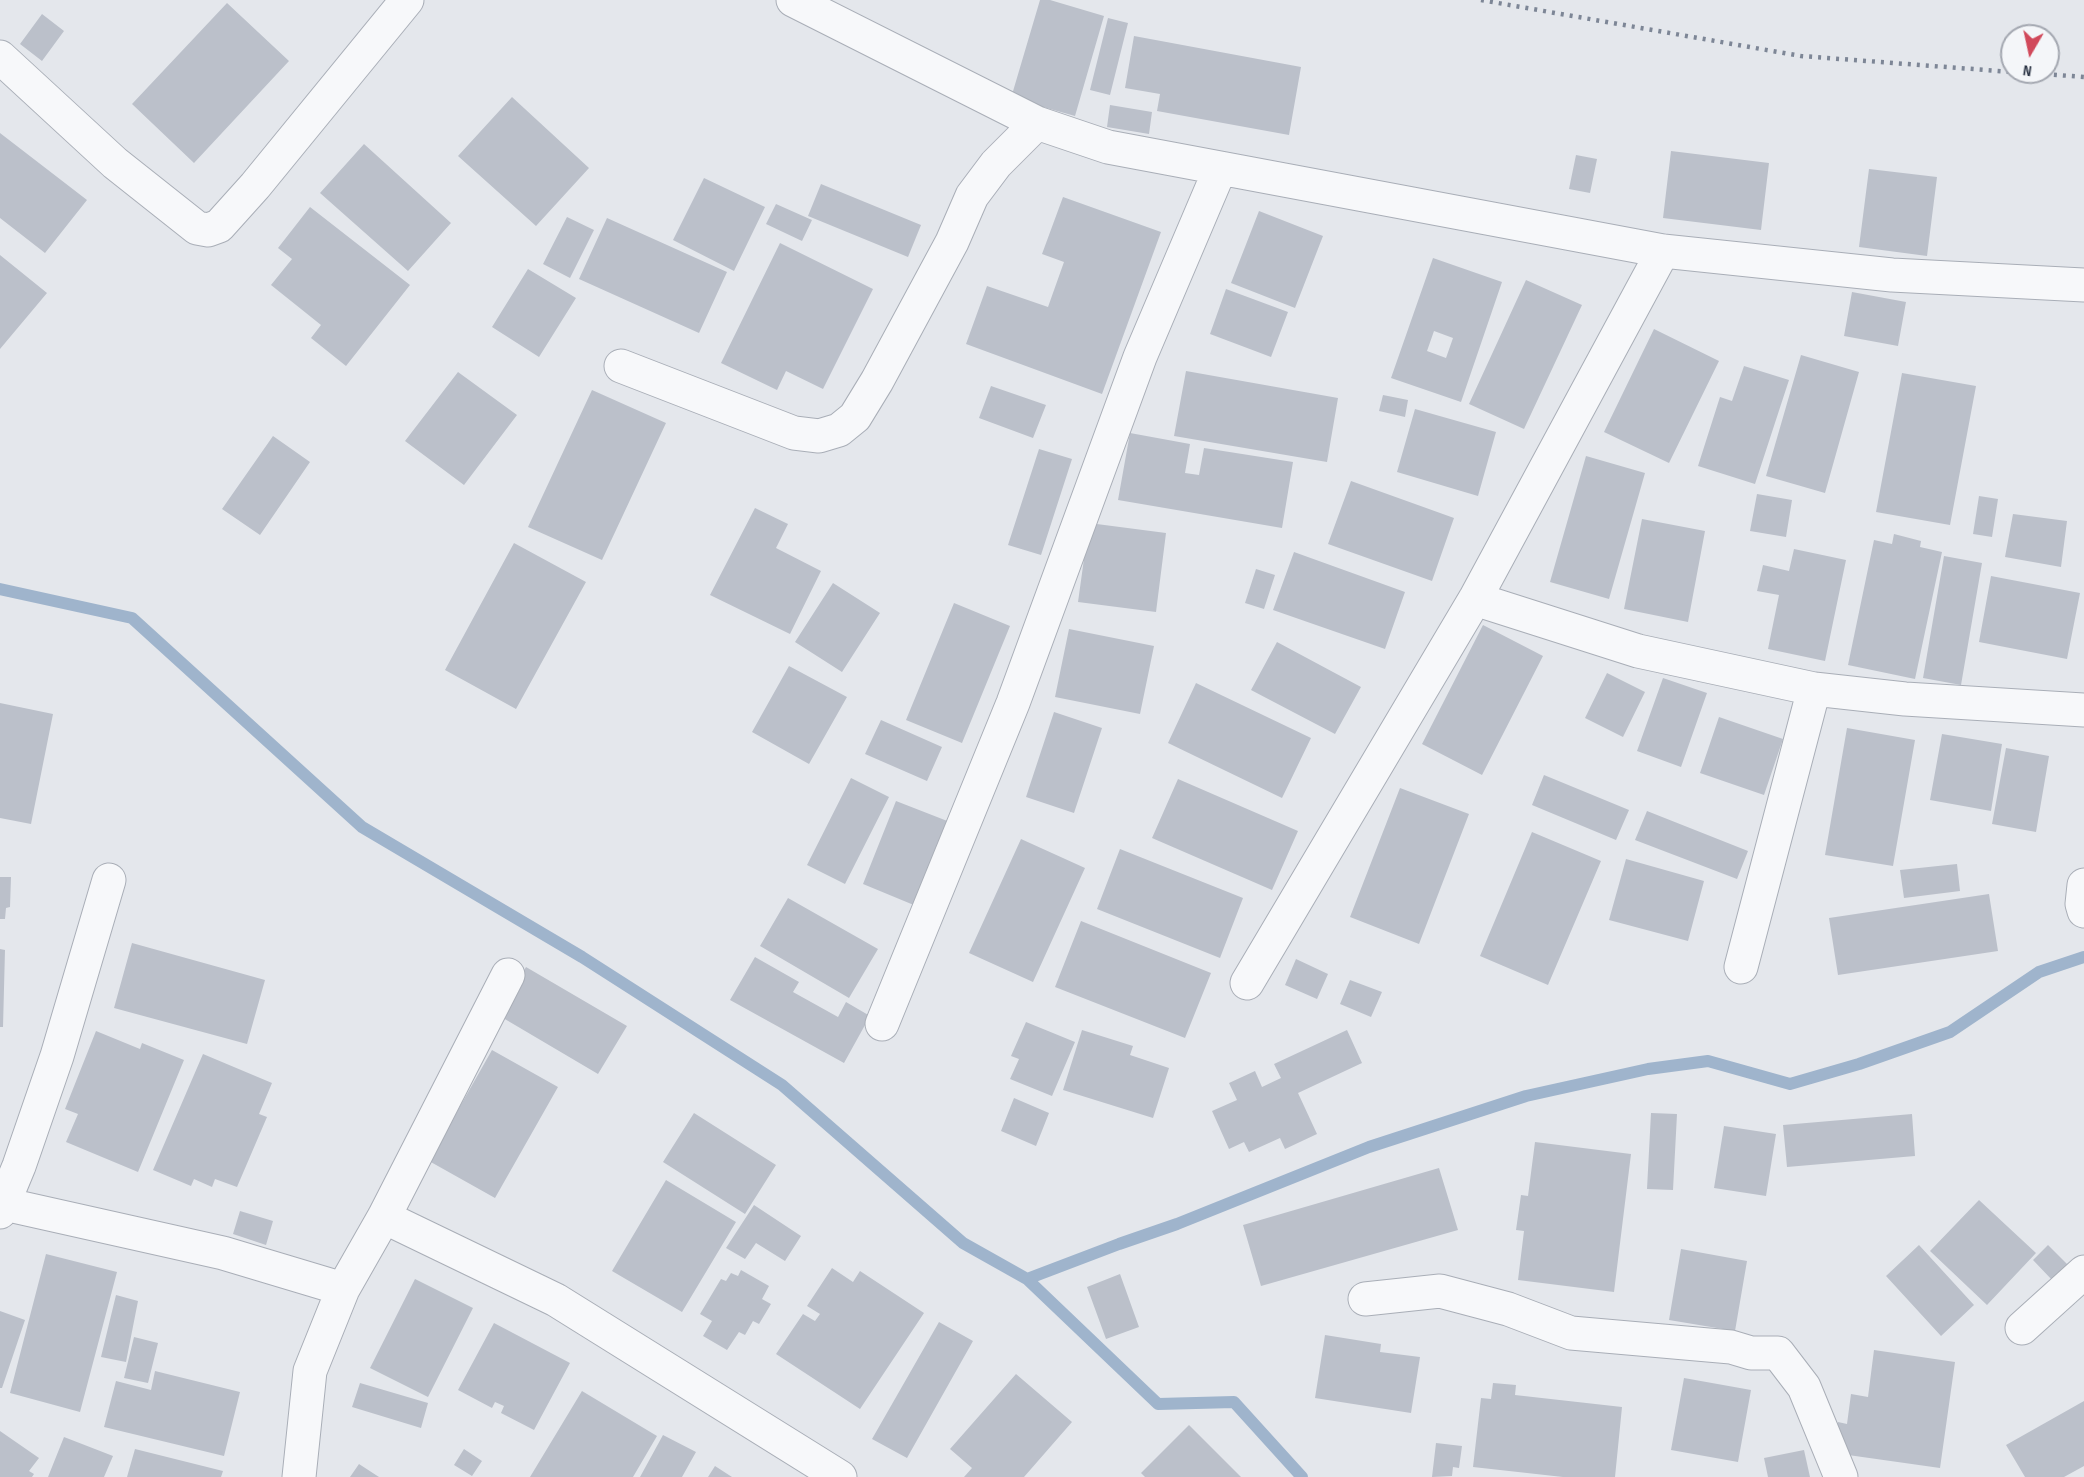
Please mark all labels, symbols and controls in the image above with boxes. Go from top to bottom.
north arrow [2000,24,2060,84]
text: N [2022,60,2033,80]

